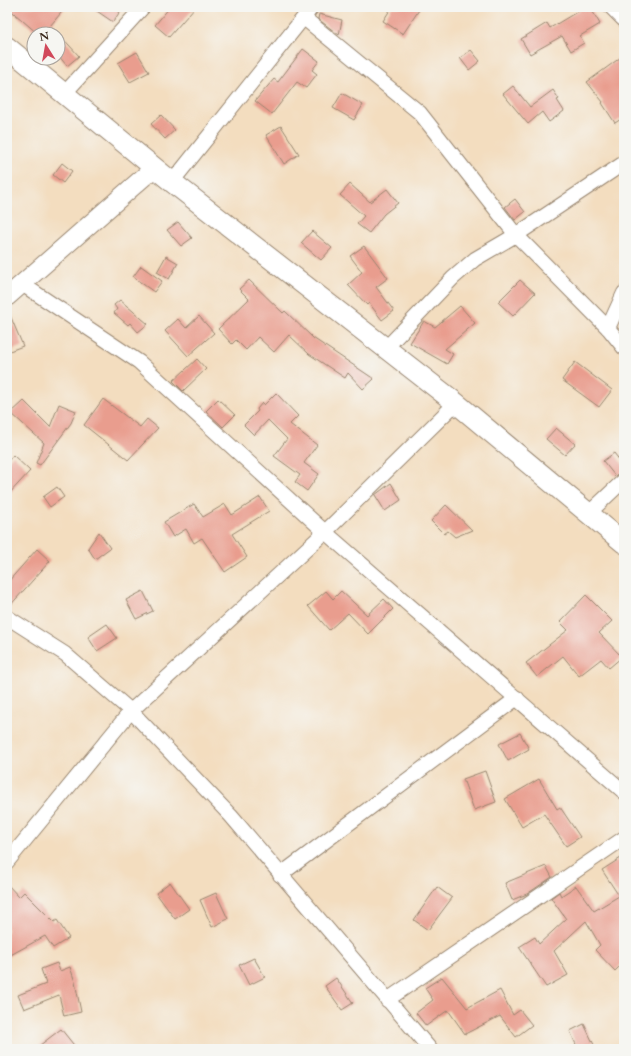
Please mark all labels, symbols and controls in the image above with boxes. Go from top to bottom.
north arrow [26,26,66,66]
text: N [38,28,51,45]

